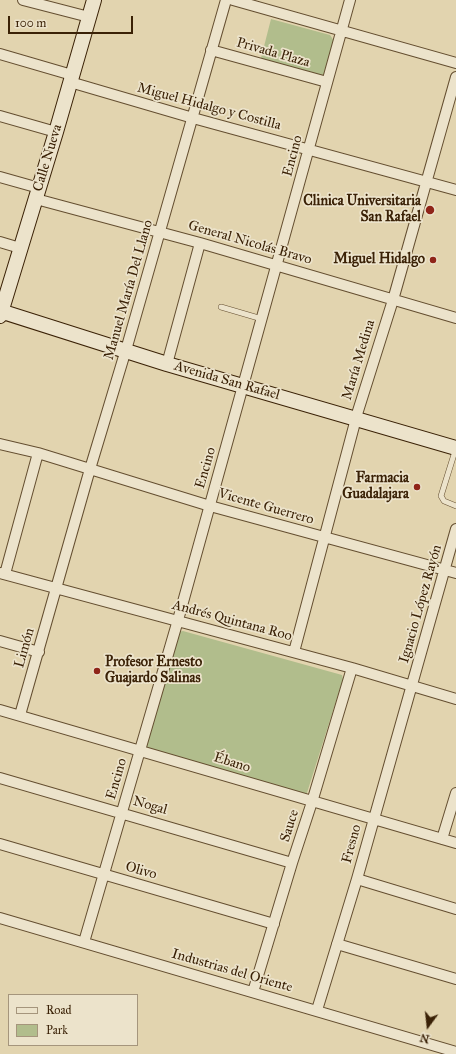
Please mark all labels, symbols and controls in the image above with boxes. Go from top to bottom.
scale bar [10,8,135,34]
text: 100 m [15,16,46,30]
street label: Privada Plaza [234,35,312,71]
street label: Miguel Hidalgo y Costilla [135,80,283,134]
street label: Calle Nueva [30,122,66,194]
street label: Encino [279,133,307,179]
place label: Clinica Universitaria San Rafael [303,194,421,226]
marker: Clinica Universitaria San Rafael [424,204,436,216]
street label: General Nicolás Bravo [186,217,314,269]
street label: Manuel María Del Llano [101,218,157,362]
place label: Miguel Hidalgo [334,252,425,268]
marker: Miguel Hidalgo [428,255,438,265]
street label: María Medina [339,318,379,402]
street label: Avenida San Rafael [172,358,282,404]
street label: Encino [192,445,220,491]
place label: Farmacia Guadalajara [342,471,409,504]
marker: Farmacia Guadalajara [412,482,422,492]
street label: Vicente Guerrero [216,485,316,529]
street label: Ignacio López Rayón [396,543,446,665]
street label: Andrés Quintana Roo [170,597,294,645]
street label: Limón [11,626,39,670]
place label: Profesor Ernesto Guajardo Salinas [105,655,202,688]
marker: Profesor Ernesto Guajardo Salinas [92,666,102,676]
street label: Ébano [212,749,252,777]
street label: Encino [103,756,131,802]
street label: Nogal [131,793,169,819]
street label: Sauce [277,808,303,844]
street label: Fresno [339,823,365,865]
street label: Olivo [123,859,159,883]
street label: Industrias del Oriente [170,946,294,996]
legend [8,994,138,1046]
text: Road [46,1003,72,1017]
north arrow [408,1006,448,1046]
text: Park [46,1023,68,1037]
text: N [419,1031,431,1046]

